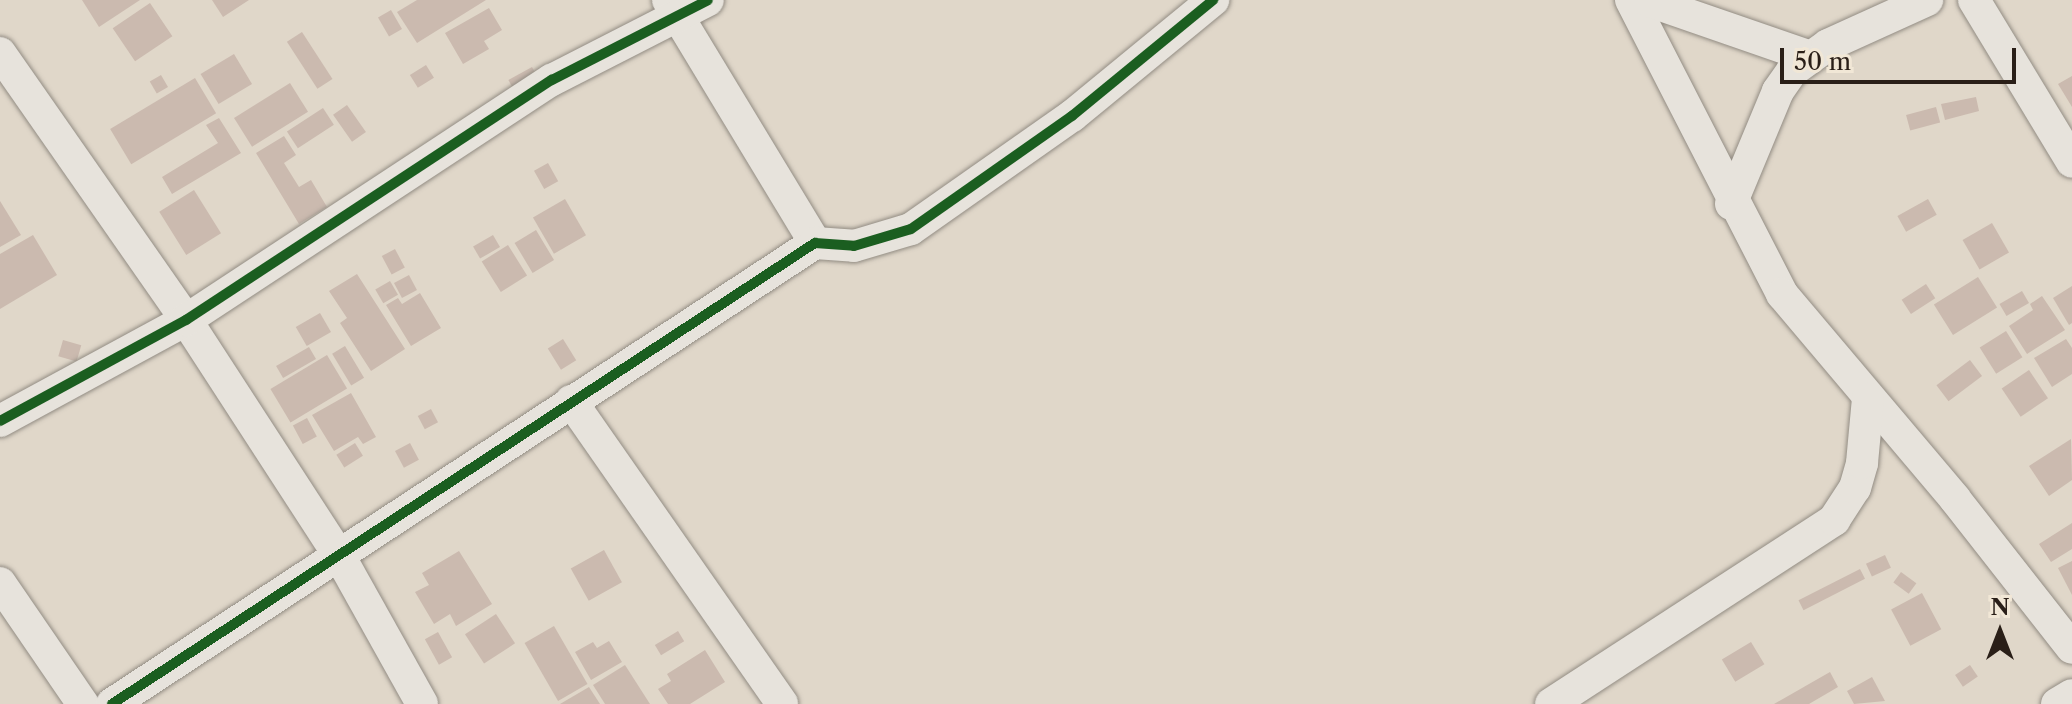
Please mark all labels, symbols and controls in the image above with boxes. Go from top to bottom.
scale bar [1784,32,2020,82]
text: 50 m [1794,47,1851,76]
north arrow [1960,592,2040,672]
text: N [1990,594,2010,621]

